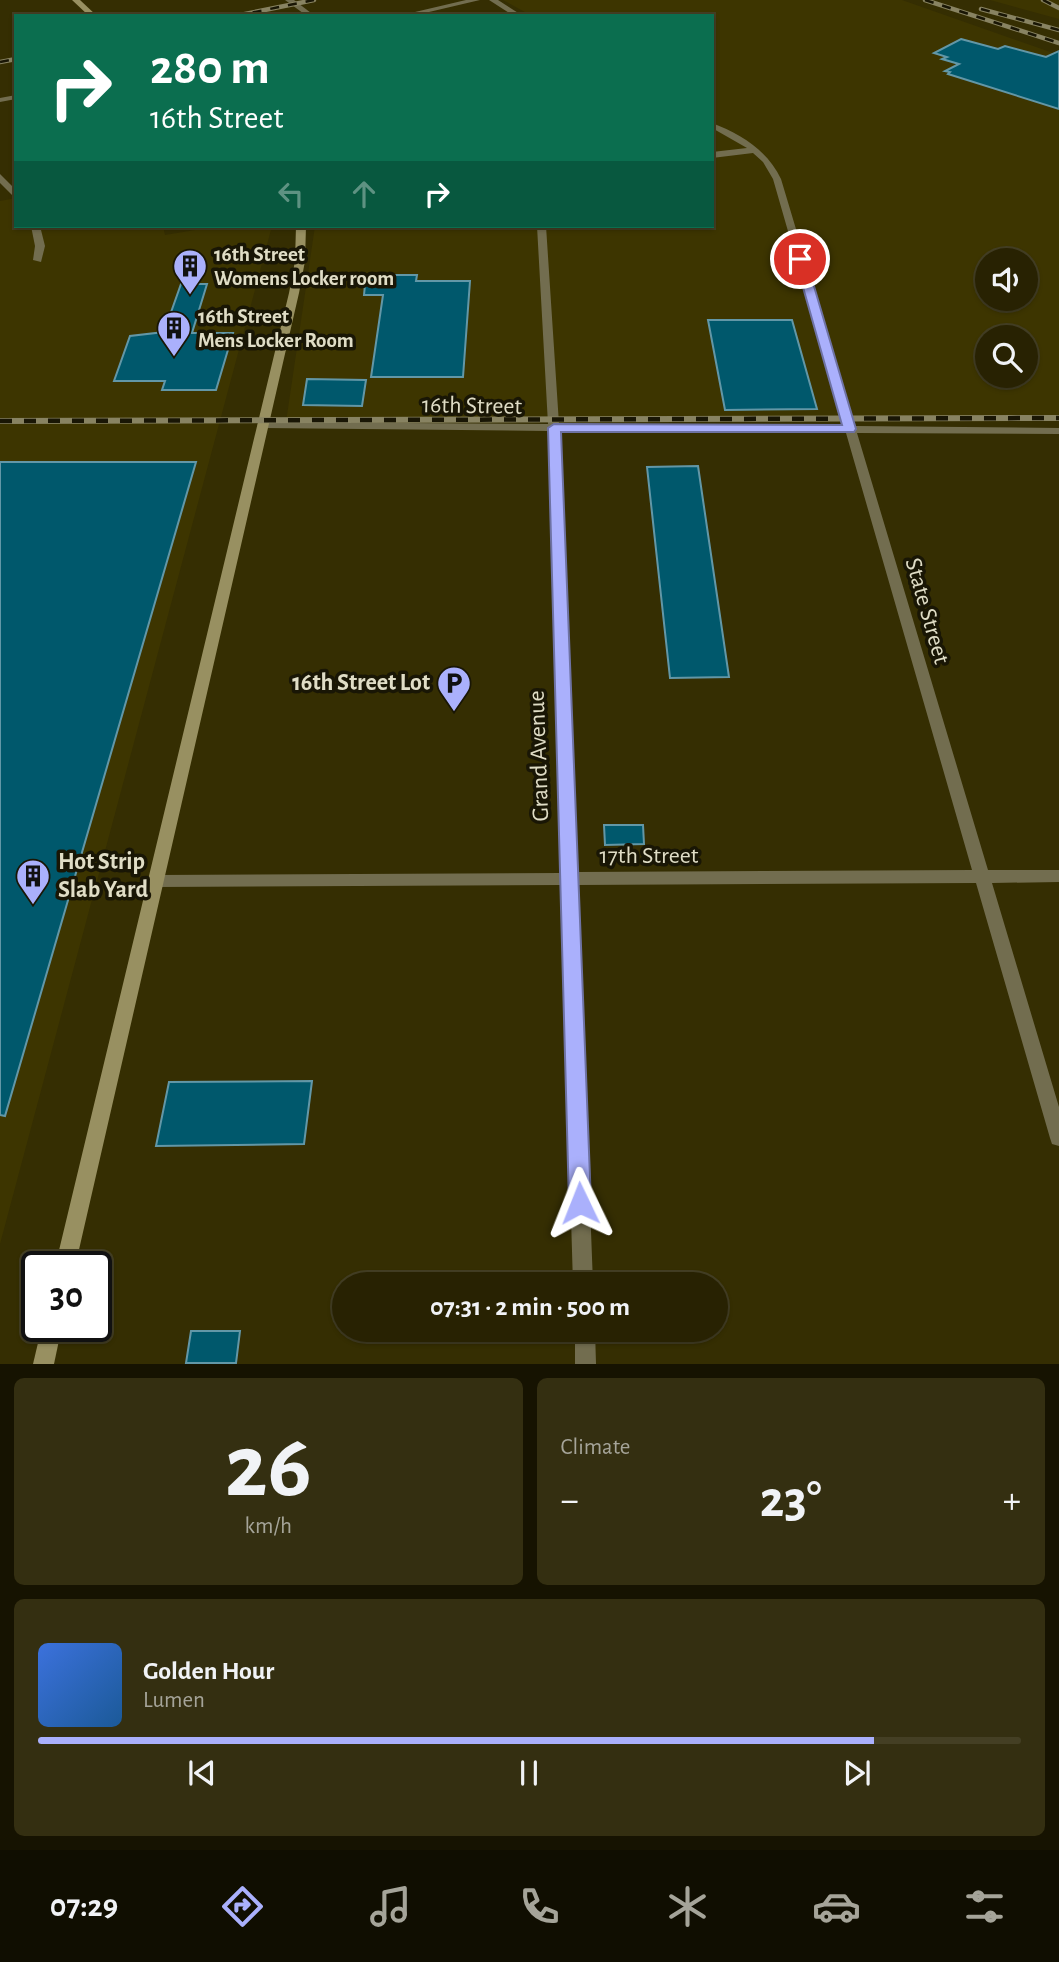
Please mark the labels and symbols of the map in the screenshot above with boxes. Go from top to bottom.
pin [770,229,830,289]
place label: 16th Street Womens Locker room [214,244,394,289]
building icon: 16th Street Womens Locker room [171,247,209,296]
place label: 16th Street Mens Locker Room [198,306,354,351]
building icon: 16th Street Mens Locker Room [155,309,193,358]
street label: 16th Street [422,393,523,419]
street label: State Street [900,555,954,667]
parking icon: 16th Street Lot [435,664,473,713]
place label: 16th Street Lot [292,671,430,695]
street label: Grand Avenue [525,690,553,822]
street label: 17th Street [600,844,699,868]
place label: Hot Strip Slab Yard [58,850,148,902]
building icon: Hot Strip Slab Yard [14,857,52,906]
position arrow [543,1166,617,1240]
speed limit sign: 30 [21,1251,112,1342]

